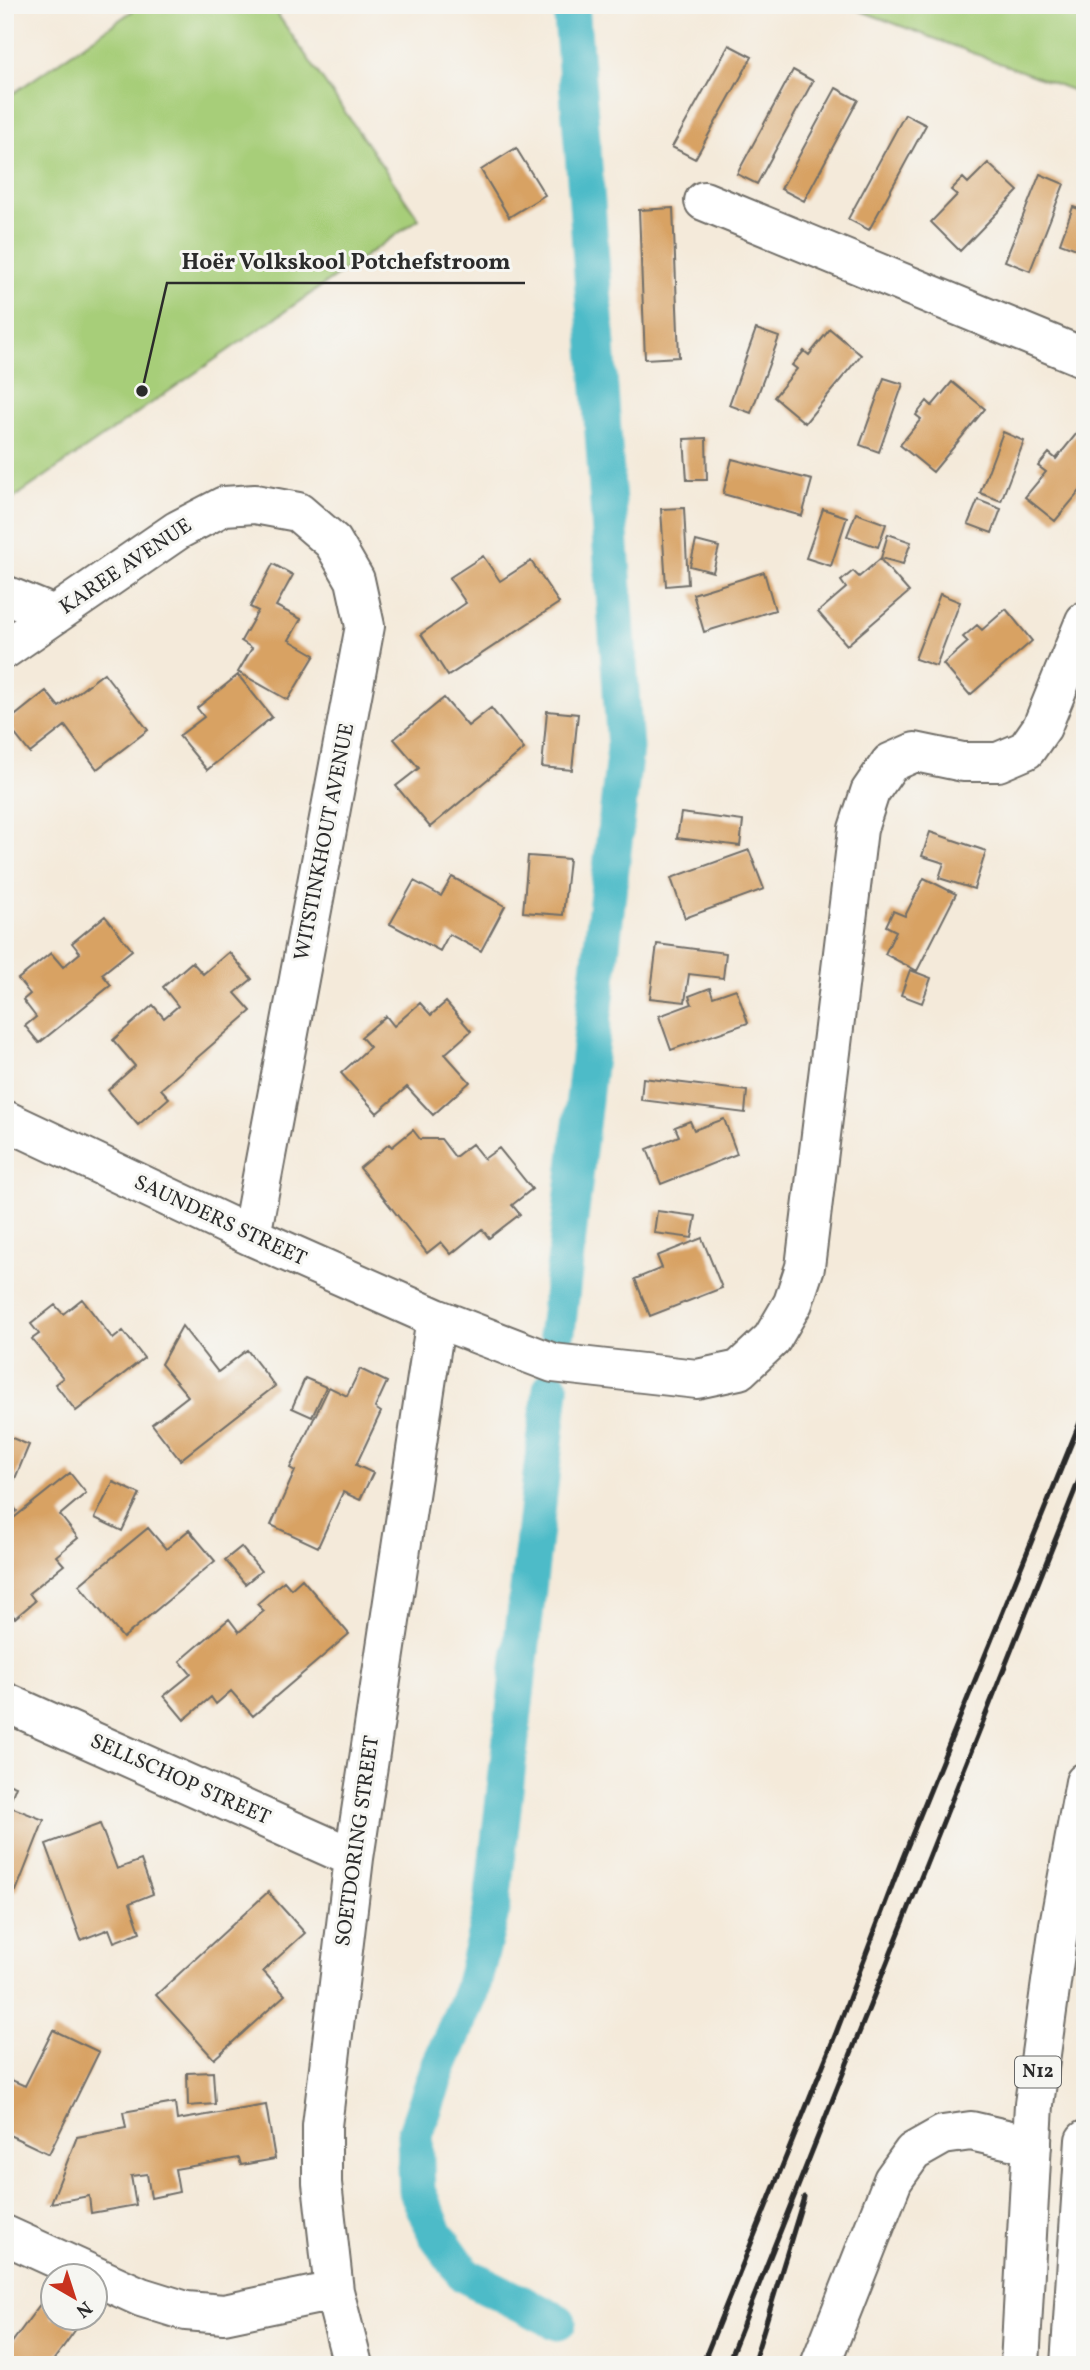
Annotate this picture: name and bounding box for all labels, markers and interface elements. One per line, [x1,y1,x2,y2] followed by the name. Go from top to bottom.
[167,239,525,283] callout: Hoër Volkskool Potchefstroom
[181,247,511,279] text: Hoër Volkskool Potchefstroom
[54,512,198,622] street label: KAREE AVENUE
[288,721,362,963] street label: WITSTINKHOUT AVENUE
[129,1168,311,1274] street label: SAUNDERS STREET
[85,1727,275,1833] street label: SELLSCHOP STREET
[329,1734,387,1948] street label: SOETDORING STREET
[1015,2056,1061,2088] road number: N12
[38,2262,108,2332] north arrow
[70,2294,97,2323] text: N

